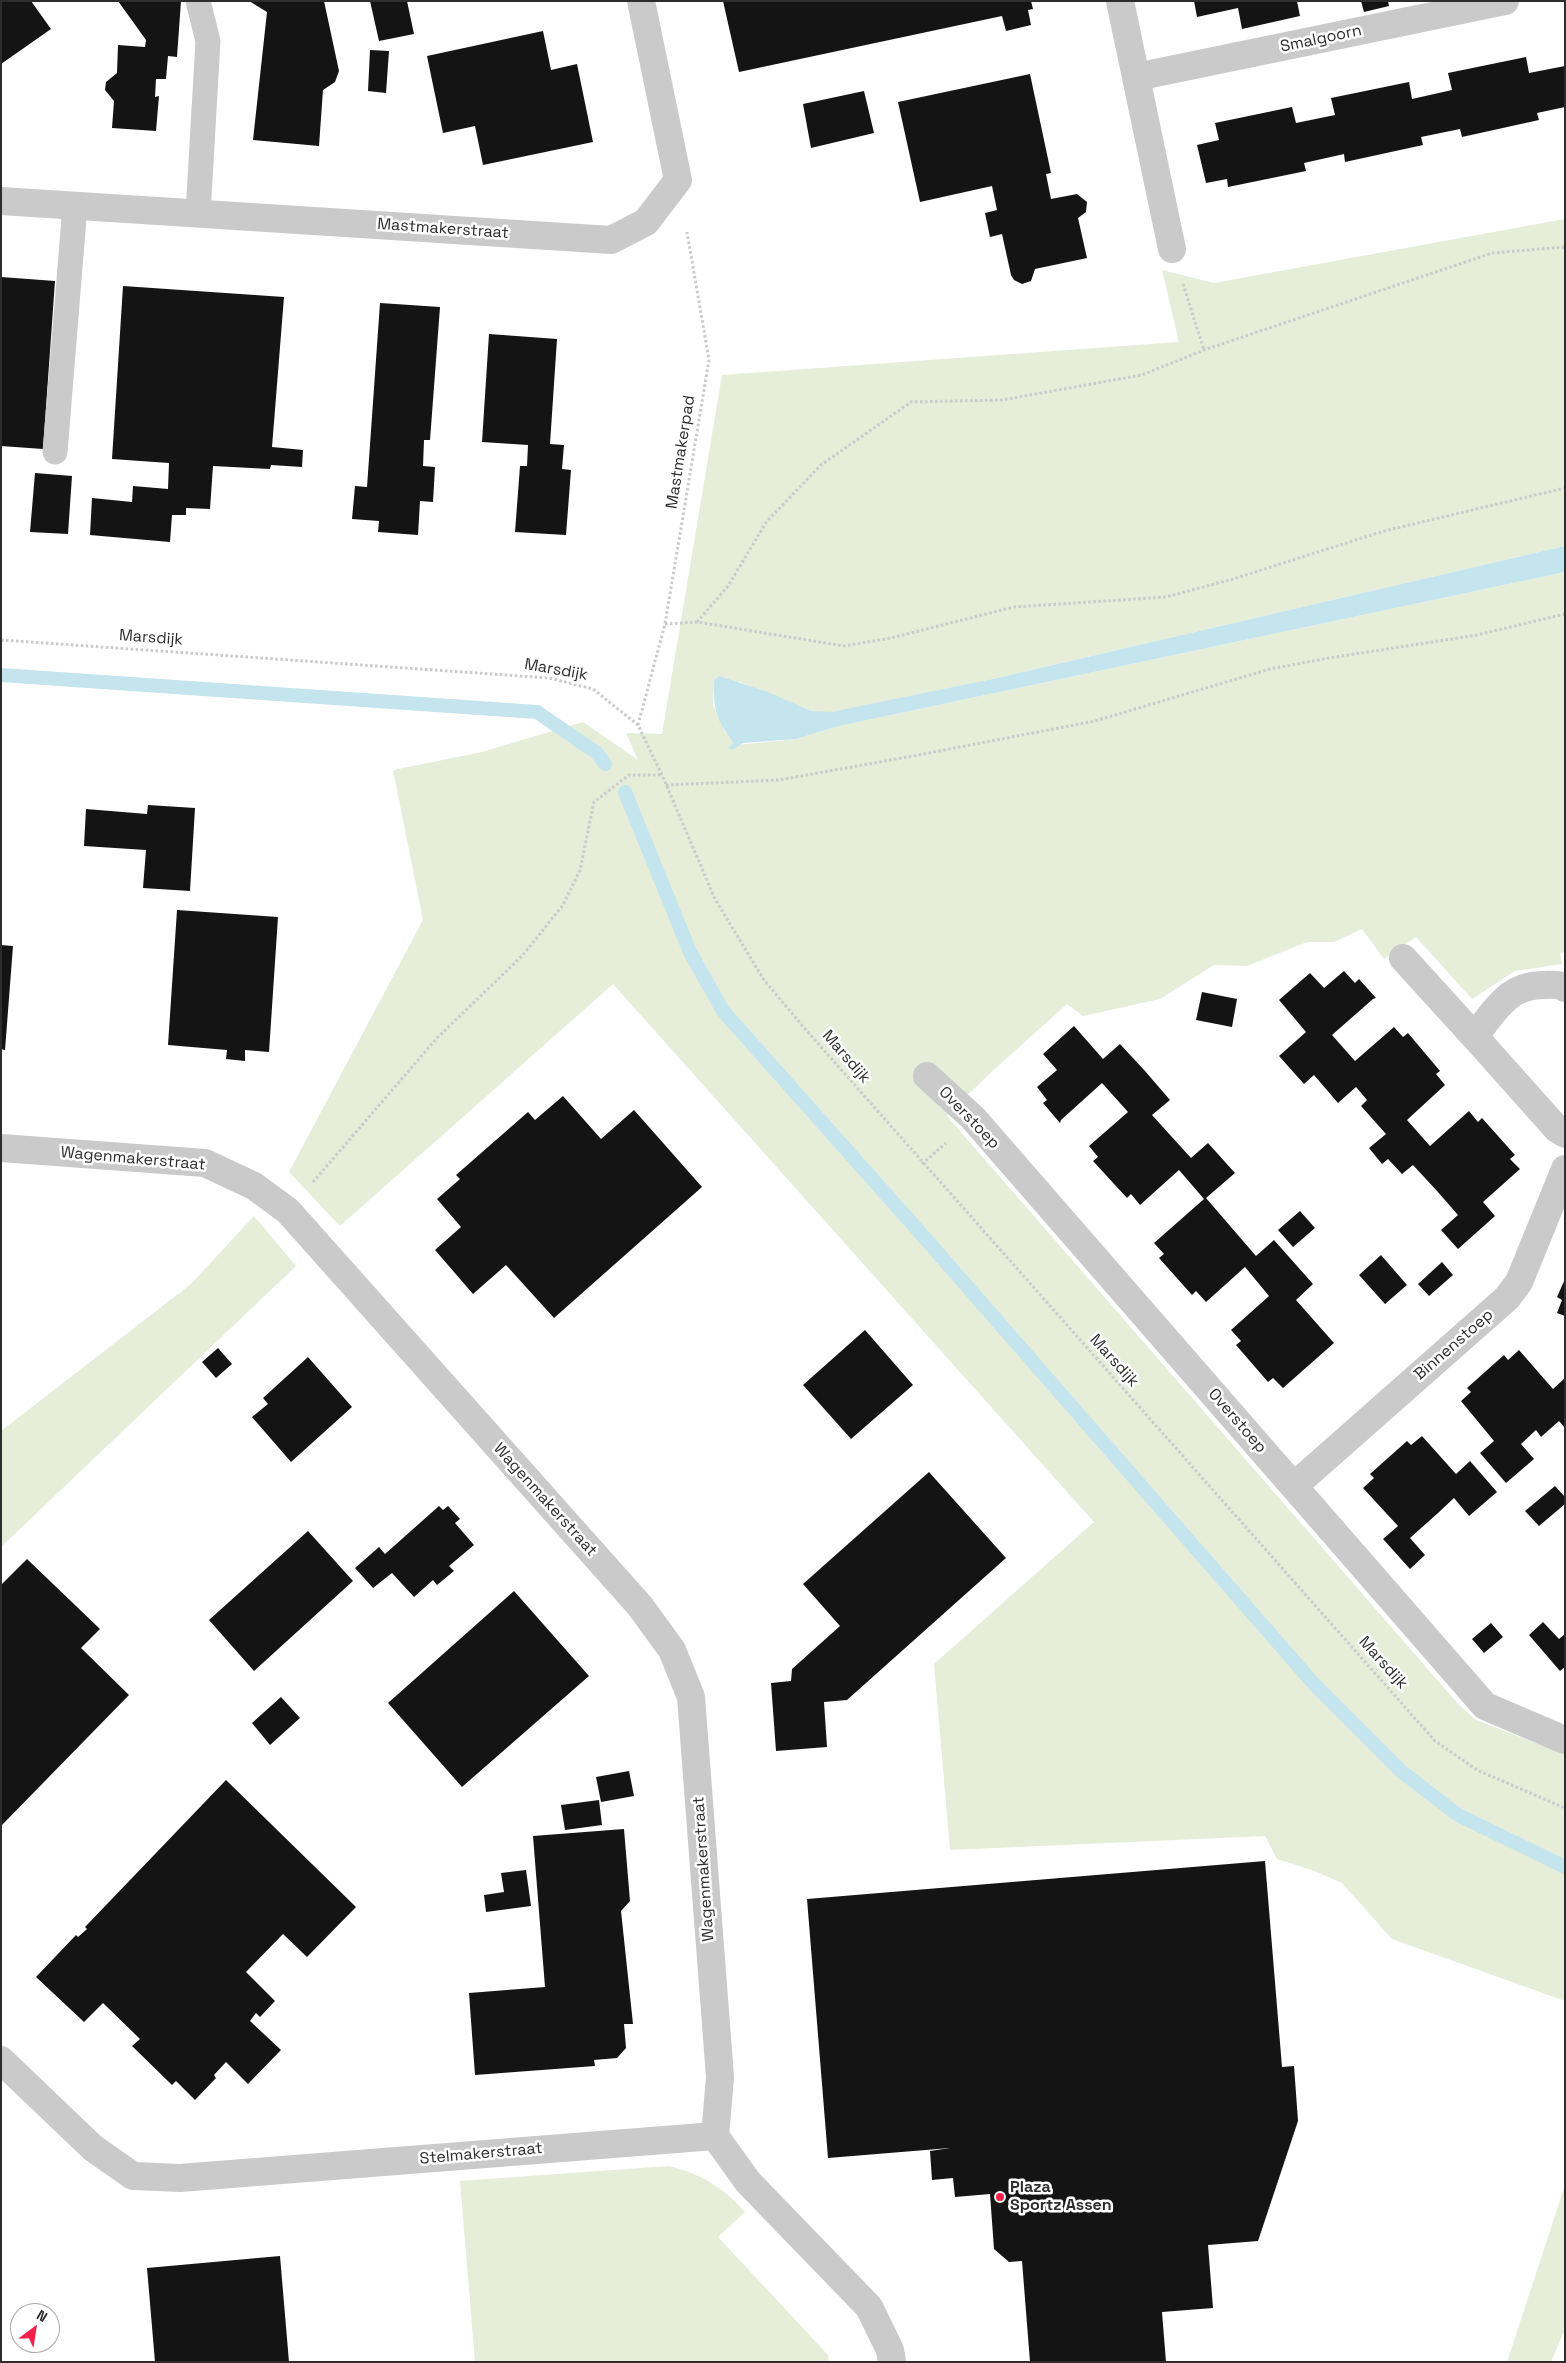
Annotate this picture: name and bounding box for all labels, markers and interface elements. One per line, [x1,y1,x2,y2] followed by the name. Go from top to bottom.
[1279,21,1363,57] street label: Smalgoorn
[377,215,509,243] street label: Mastmakerstraat
[663,394,699,510] street label: Mastmakerpad
[118,626,184,650] street label: Marsdijk
[523,655,589,685] street label: Marsdijk
[818,1027,874,1087] street label: Marsdijk
[935,1083,1003,1153] street label: Overstoep
[60,1143,206,1175] street label: Wagenmakerstraat
[1411,1305,1497,1385] street label: Binnenstoep
[1085,1331,1143,1391] street label: Marsdijk
[1204,1385,1270,1457] street label: Overstoep
[489,1440,601,1560] street label: Wagenmakerstraat
[1354,1633,1412,1693] street label: Marsdijk
[689,1796,719,1942] street label: Wagenmakerstraat
[419,2139,543,2169] street label: Stelmakerstraat
[1010,2178,1112,2216] place label: Plaza Sportz Assen
[994,2191,1006,2203] marker: Plaza Sportz Assen
[10,2303,60,2353] north arrow
[34,2306,51,2326] text: N

